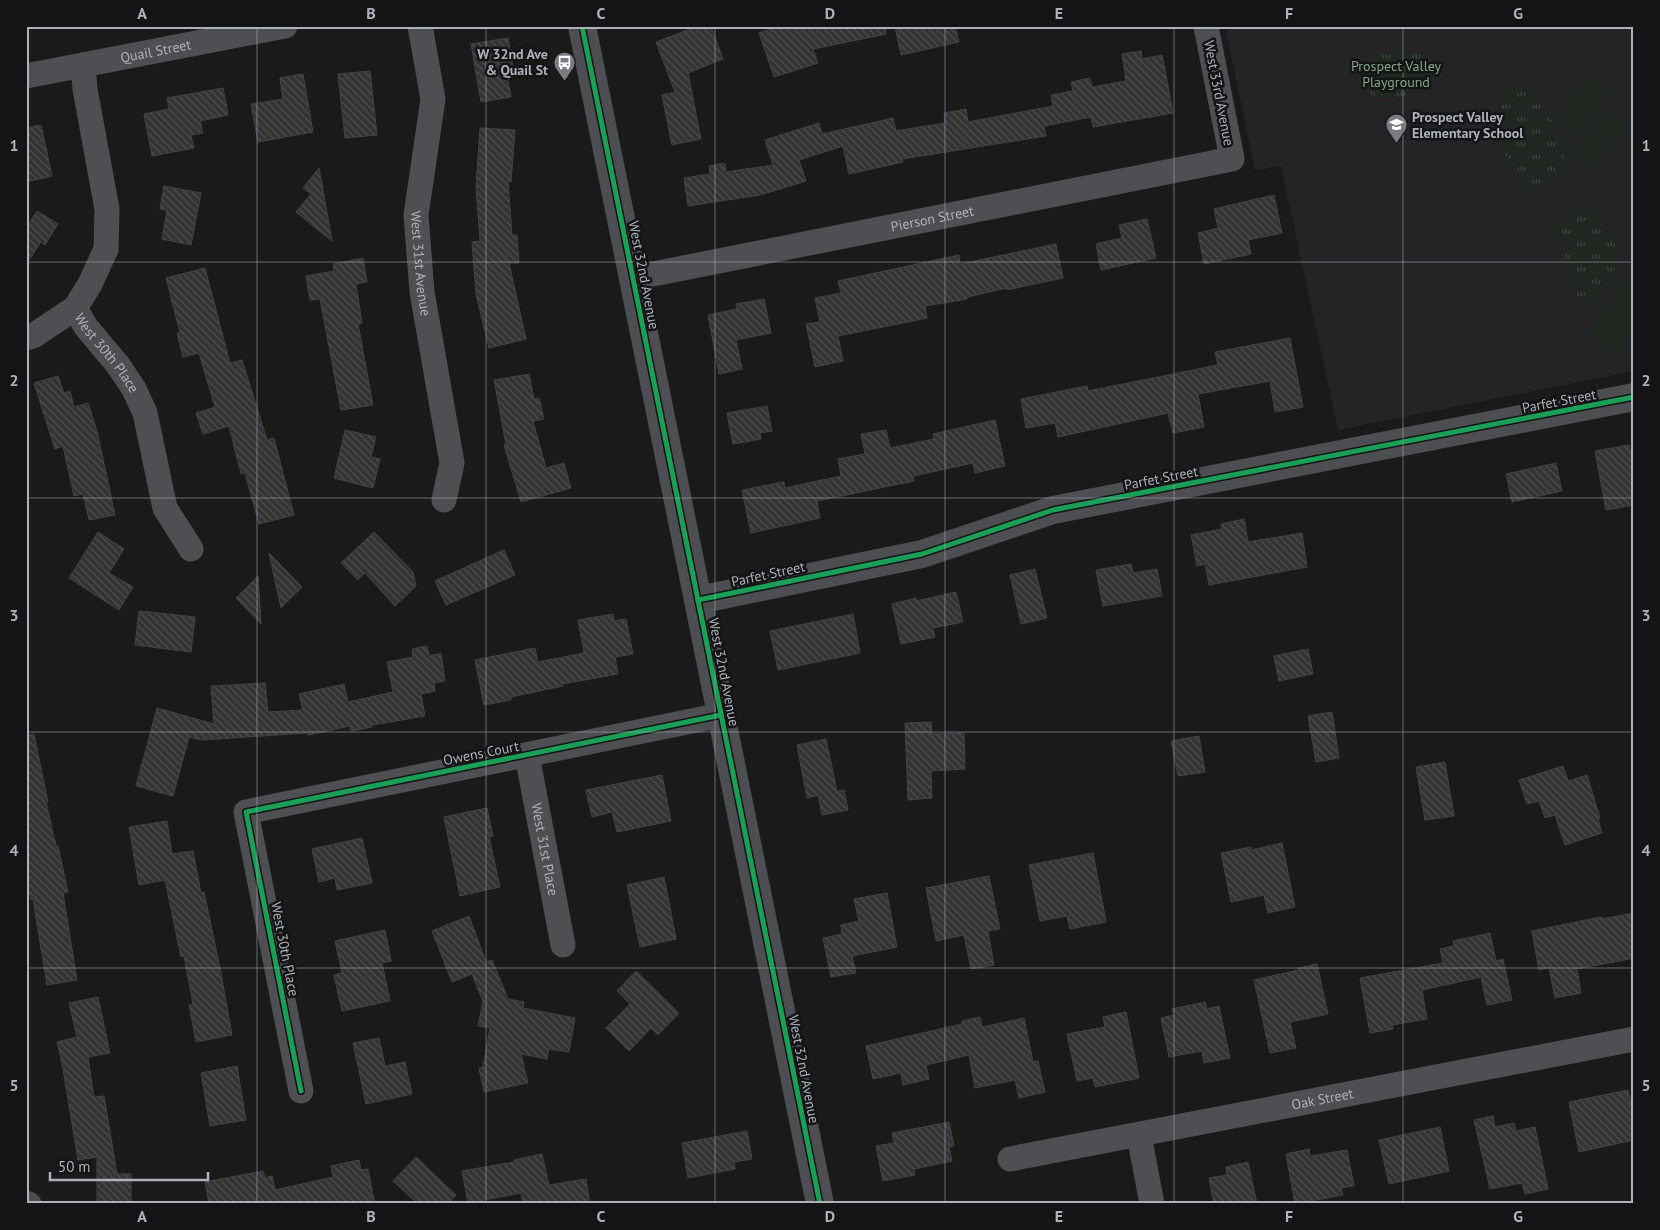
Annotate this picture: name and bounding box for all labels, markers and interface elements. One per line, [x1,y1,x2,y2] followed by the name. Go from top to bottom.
[137,3,147,23] text: A
[366,3,376,23] text: B
[597,3,606,23] text: C
[825,3,835,23] text: D
[1055,3,1063,23] text: E
[1285,3,1293,23] text: F
[1513,3,1523,23] text: G
[119,35,193,67] street label: Quail Street
[1200,39,1238,147] street label: West 33rd Avenue
[477,45,548,79] place label: W 32nd Ave & Quail St
[552,50,576,81] bus stop icon: W 32nd Ave & Quail St
[1351,57,1442,91] park label: Prospect Valley Playground
[1412,108,1524,142] place label: Prospect Valley Elementary School
[1384,113,1408,144] school or university icon: Prospect Valley Elementary School
[9,135,19,155] text: 1
[1641,135,1651,155] text: 1
[889,201,975,236] street label: Pierson Street
[407,210,435,317] street label: West 31st Avenue
[625,219,663,331] street label: West 32nd Avenue
[71,310,143,396] street label: West 30th Place
[9,370,19,390] text: 2
[1641,370,1651,390] text: 2
[1521,385,1598,417] street label: Parfet Street
[1123,462,1200,494] street label: Parfet Street
[730,557,807,591] street label: Parfet Street
[9,605,19,625] text: 3
[1641,605,1651,625] text: 3
[705,616,743,728] street label: West 32nd Avenue
[442,737,521,769] street label: Owens Court
[527,801,562,897] street label: West 31st Place
[9,840,19,860] text: 4
[1641,840,1651,860] text: 4
[267,900,303,998] street label: West 30th Place
[785,1013,823,1125] street label: West 32nd Avenue
[9,1075,19,1095] text: 5
[1641,1075,1651,1095] text: 5
[1290,1084,1355,1114] street label: Oak Street
[50,1150,208,1182] scale bar
[58,1157,91,1176] text: 50 m
[137,1206,147,1226] text: A
[366,1206,376,1226] text: B
[597,1206,606,1226] text: C
[825,1206,835,1226] text: D
[1055,1206,1063,1226] text: E
[1285,1206,1293,1226] text: F
[1513,1206,1523,1226] text: G

